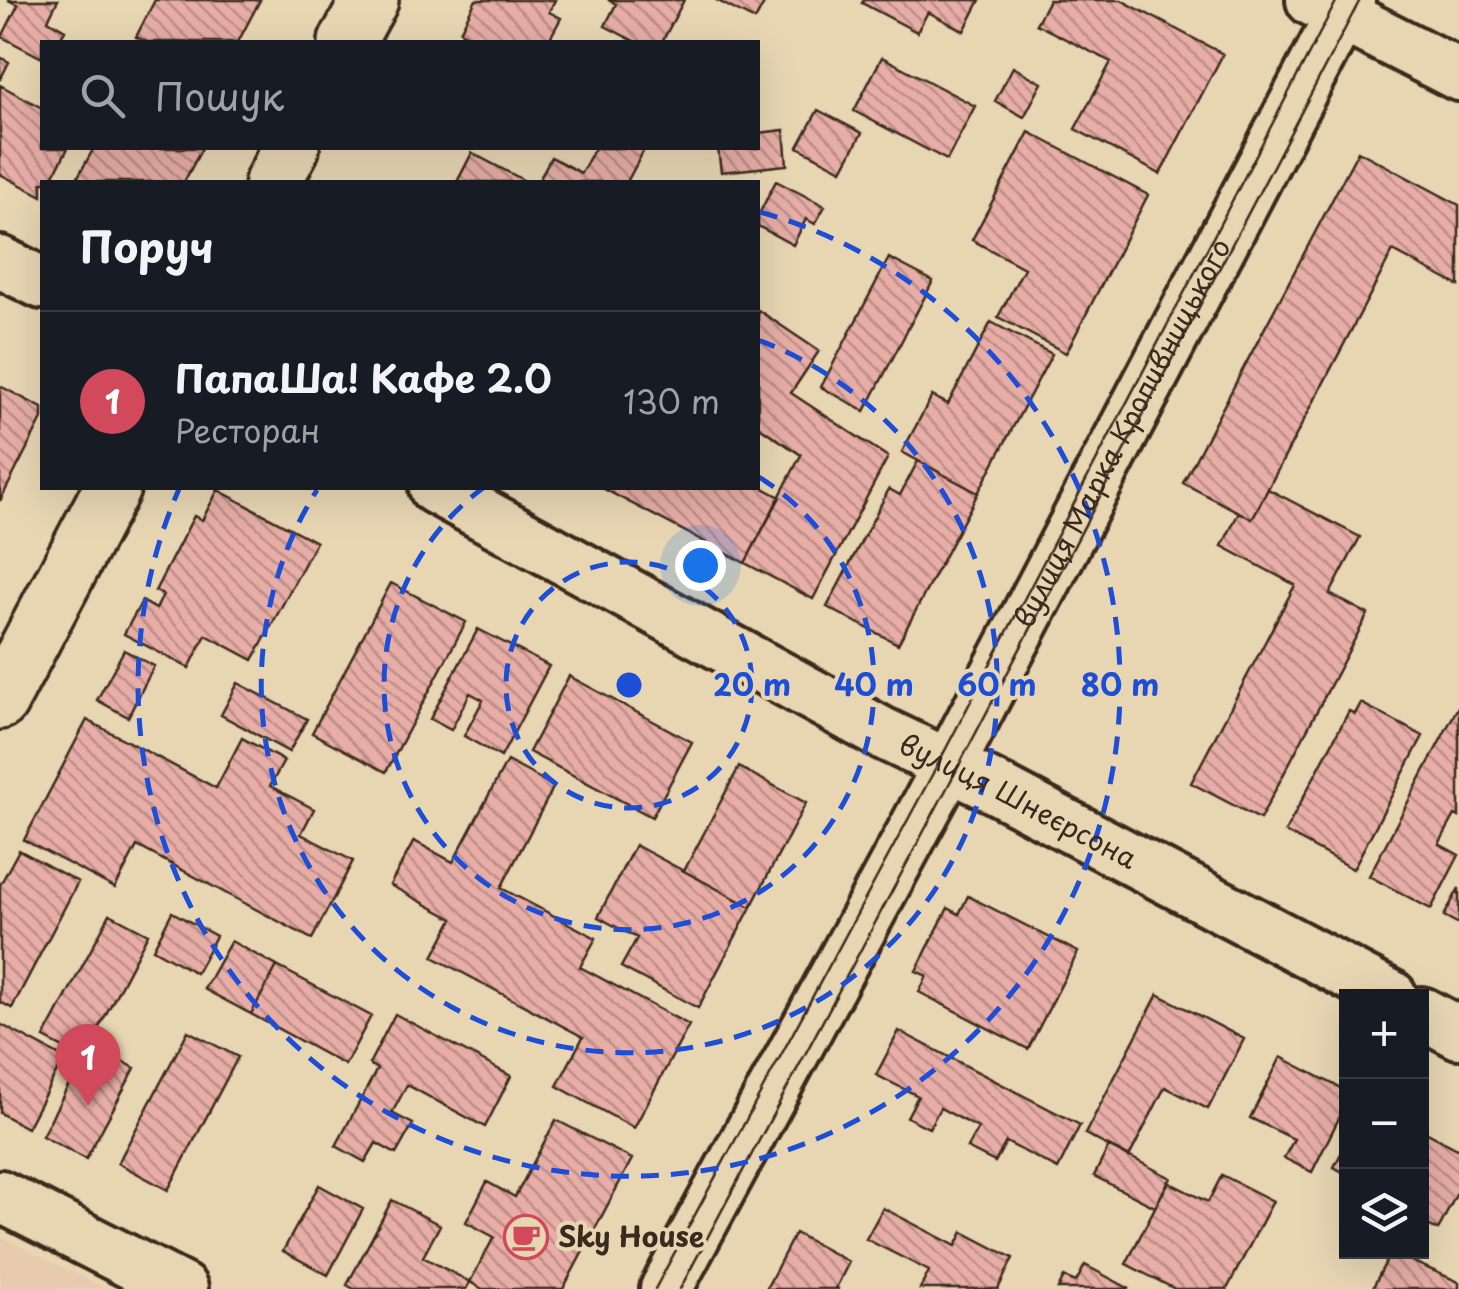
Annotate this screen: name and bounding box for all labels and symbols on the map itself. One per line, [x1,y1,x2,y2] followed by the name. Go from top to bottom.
[1002,230,1241,635] street label: вулиця Марка Кропивницького
[675,540,726,591] your location
[713,661,791,706] text: 20 m
[834,661,914,706] text: 40 m
[957,661,1037,706] text: 60 m
[1081,661,1159,706] text: 80 m
[611,667,647,703] centre of rings
[893,722,1146,879] street label: вулиця Шнеєрсона
[56,1024,120,1106] pin: 1
[503,1214,549,1260] cafe icon: Sky House
[558,1214,704,1257] place label: Sky House

